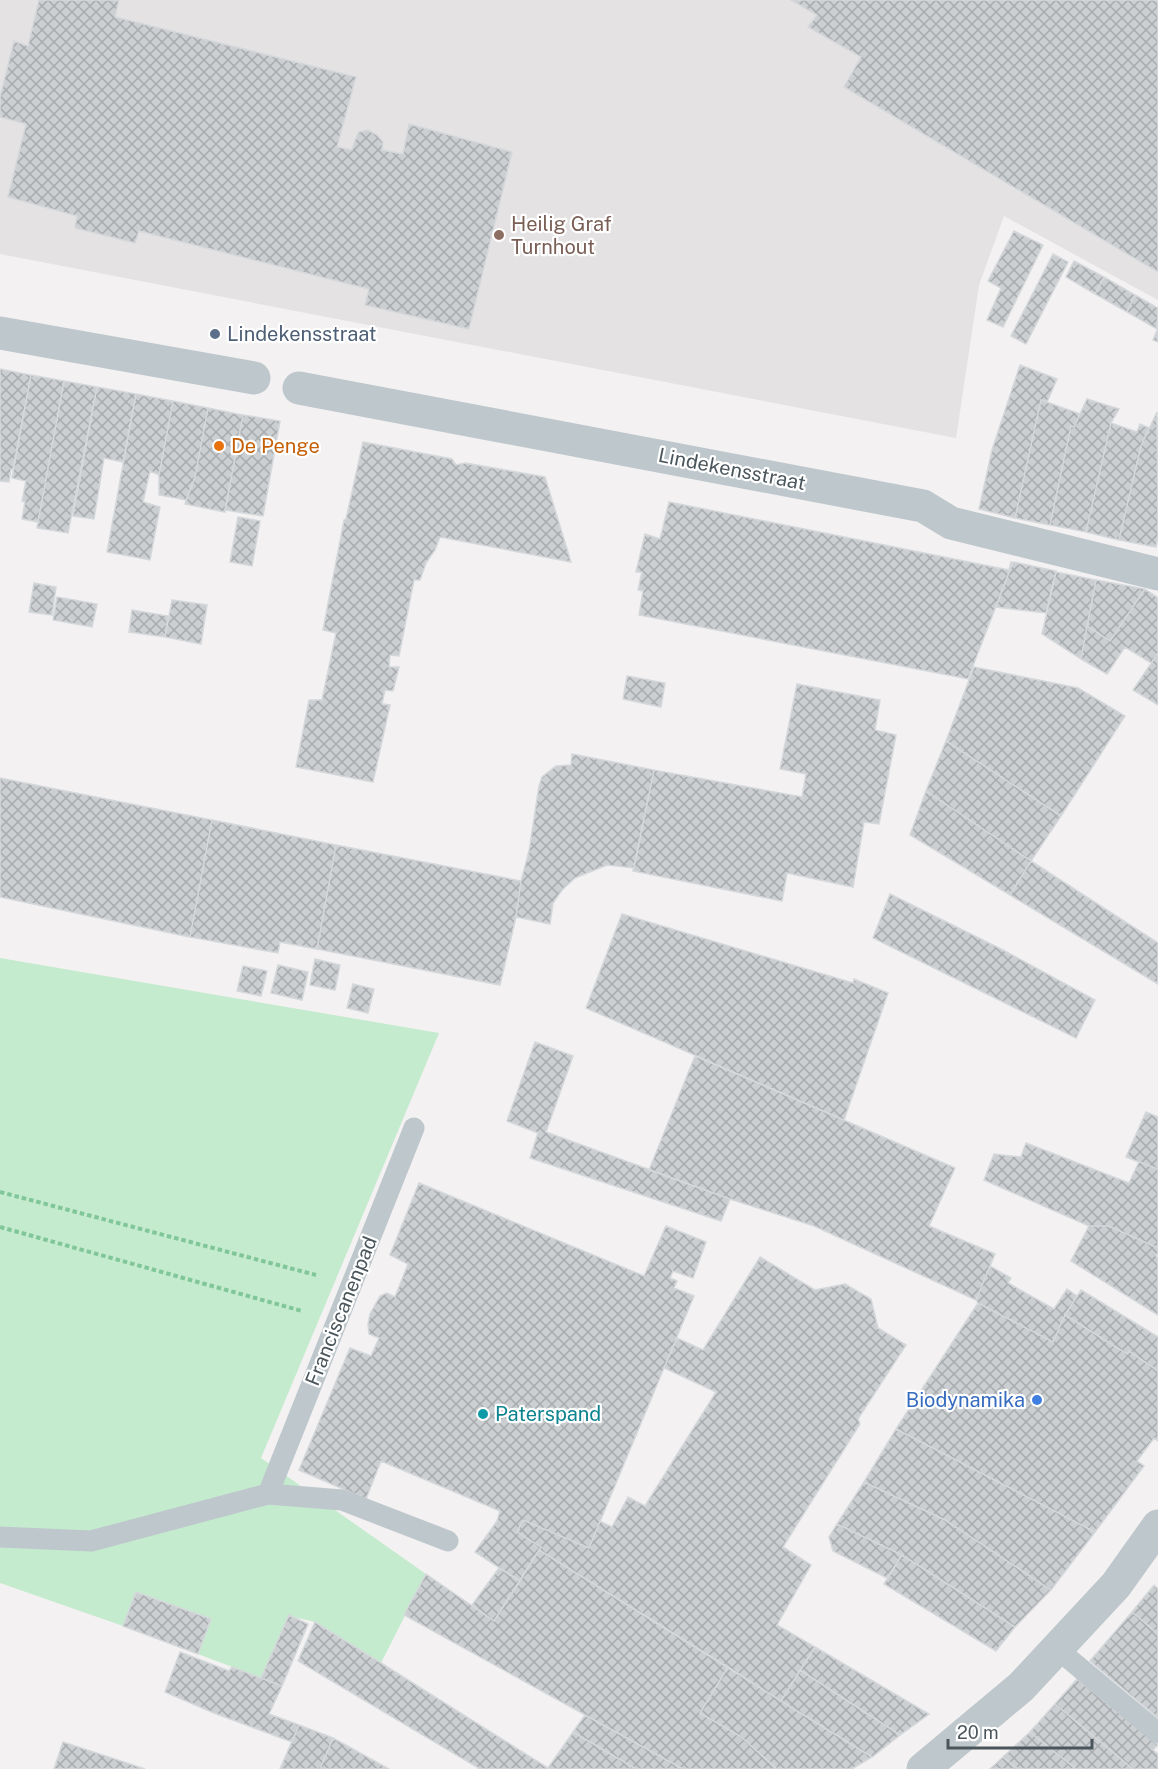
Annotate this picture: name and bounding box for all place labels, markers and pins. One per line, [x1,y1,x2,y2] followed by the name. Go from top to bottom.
[511,212,612,259] place label: Heilig Graf Turnhout
[492,228,506,242] marker: Heilig Graf Turnhout
[227,322,377,346] place label: Lindekensstraat
[208,327,222,341] marker: Lindekensstraat
[231,434,320,458] place label: De Penge
[212,439,226,453] marker: De Penge
[906,1388,1025,1412] place label: Biodynamika
[1030,1393,1044,1407] marker: Biodynamika
[495,1402,601,1426] place label: Paterspand
[476,1407,490,1421] marker: Paterspand

